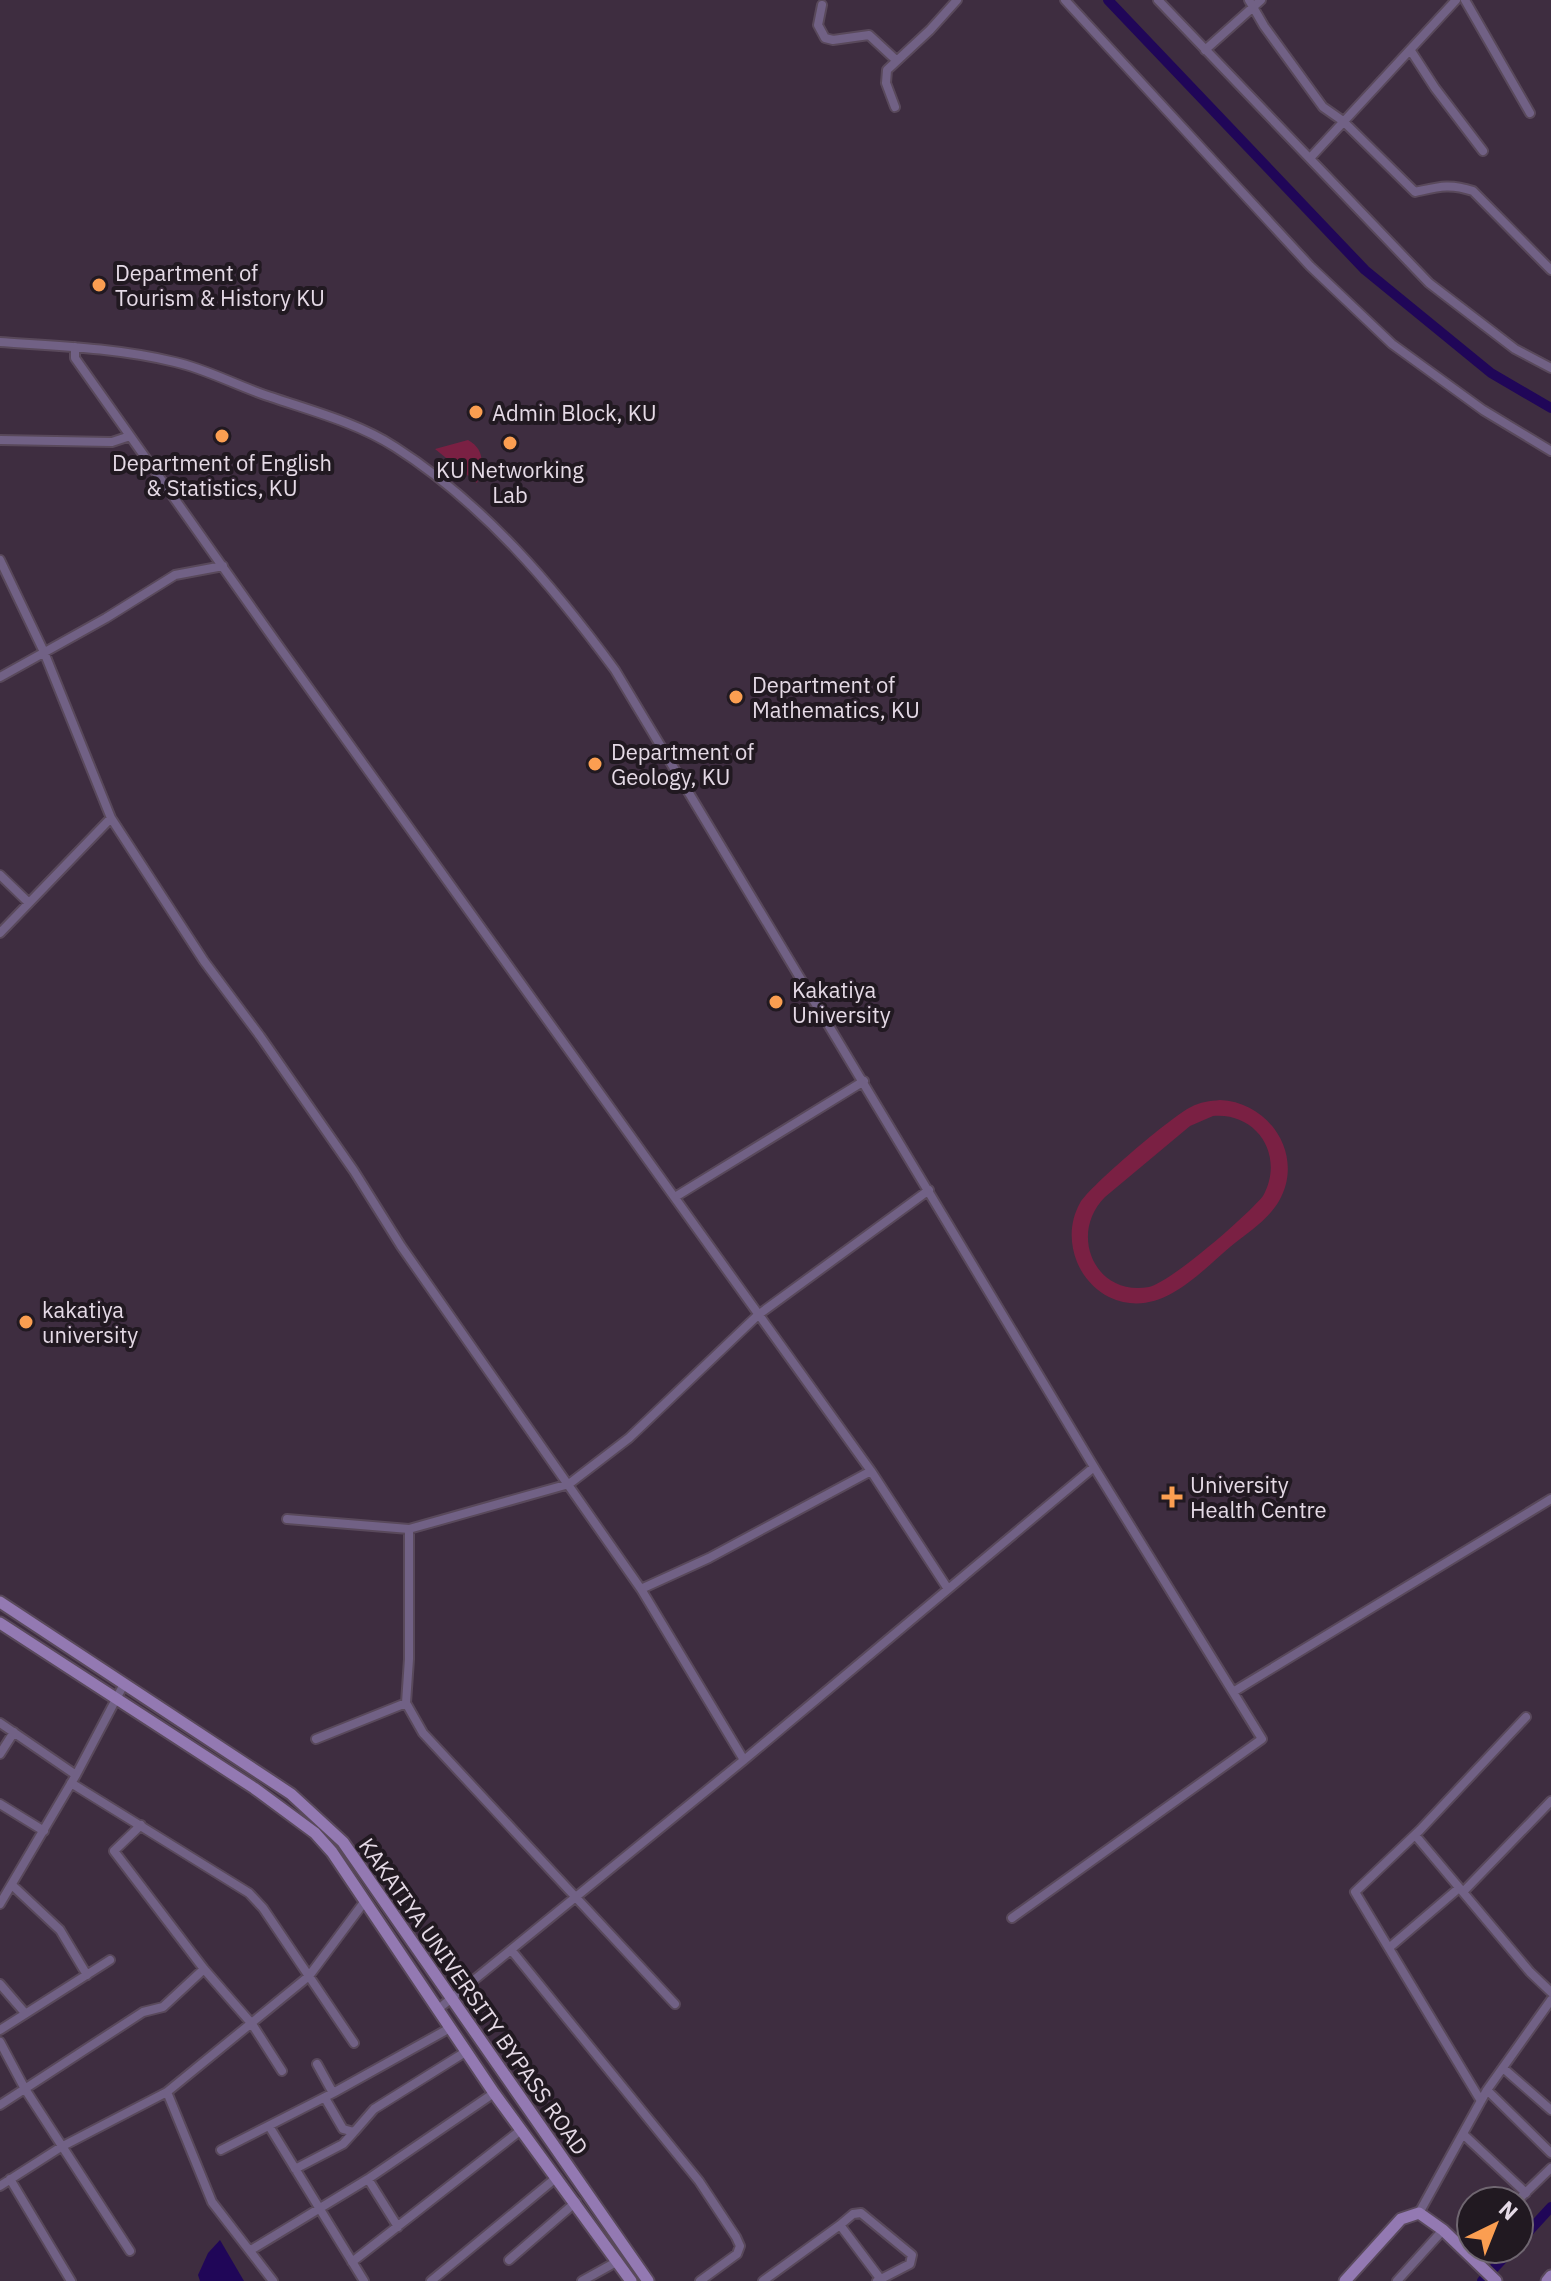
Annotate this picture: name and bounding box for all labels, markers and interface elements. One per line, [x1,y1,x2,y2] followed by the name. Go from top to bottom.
[115,258,325,312] place label: Department of Tourism & History KU
[90,276,108,294] marker: Department of Tourism & History KU
[492,398,657,427] place label: Admin Block, KU
[467,403,485,421] marker: Admin Block, KU
[213,427,231,445] marker: Department of English & Statistics, KU
[501,434,519,452] marker: KU Networking Lab
[112,448,332,502] place label: Department of English & Statistics, KU
[436,455,584,509] place label: KU Networking Lab
[752,670,920,724] place label: Department of Mathematics, KU
[727,688,745,706] marker: Department of Mathematics, KU
[611,737,754,791] place label: Department of Geology, KU
[586,755,604,773] marker: Department of Geology, KU
[792,975,891,1029] place label: Kakatiya University
[767,993,785,1011] marker: Kakatiya University
[42,1295,138,1349] place label: kakatiya university
[17,1313,35,1331] marker: kakatiya university
[1190,1470,1327,1524] place label: University Health Centre
[1161,1486,1183,1508] marker: University Health Centre
[353,1832,595,2160] street label: KAKATIYA UNIVERSITY BYPASS ROAD
[1455,2185,1535,2265] north arrow
[1493,2194,1525,2226] text: N

